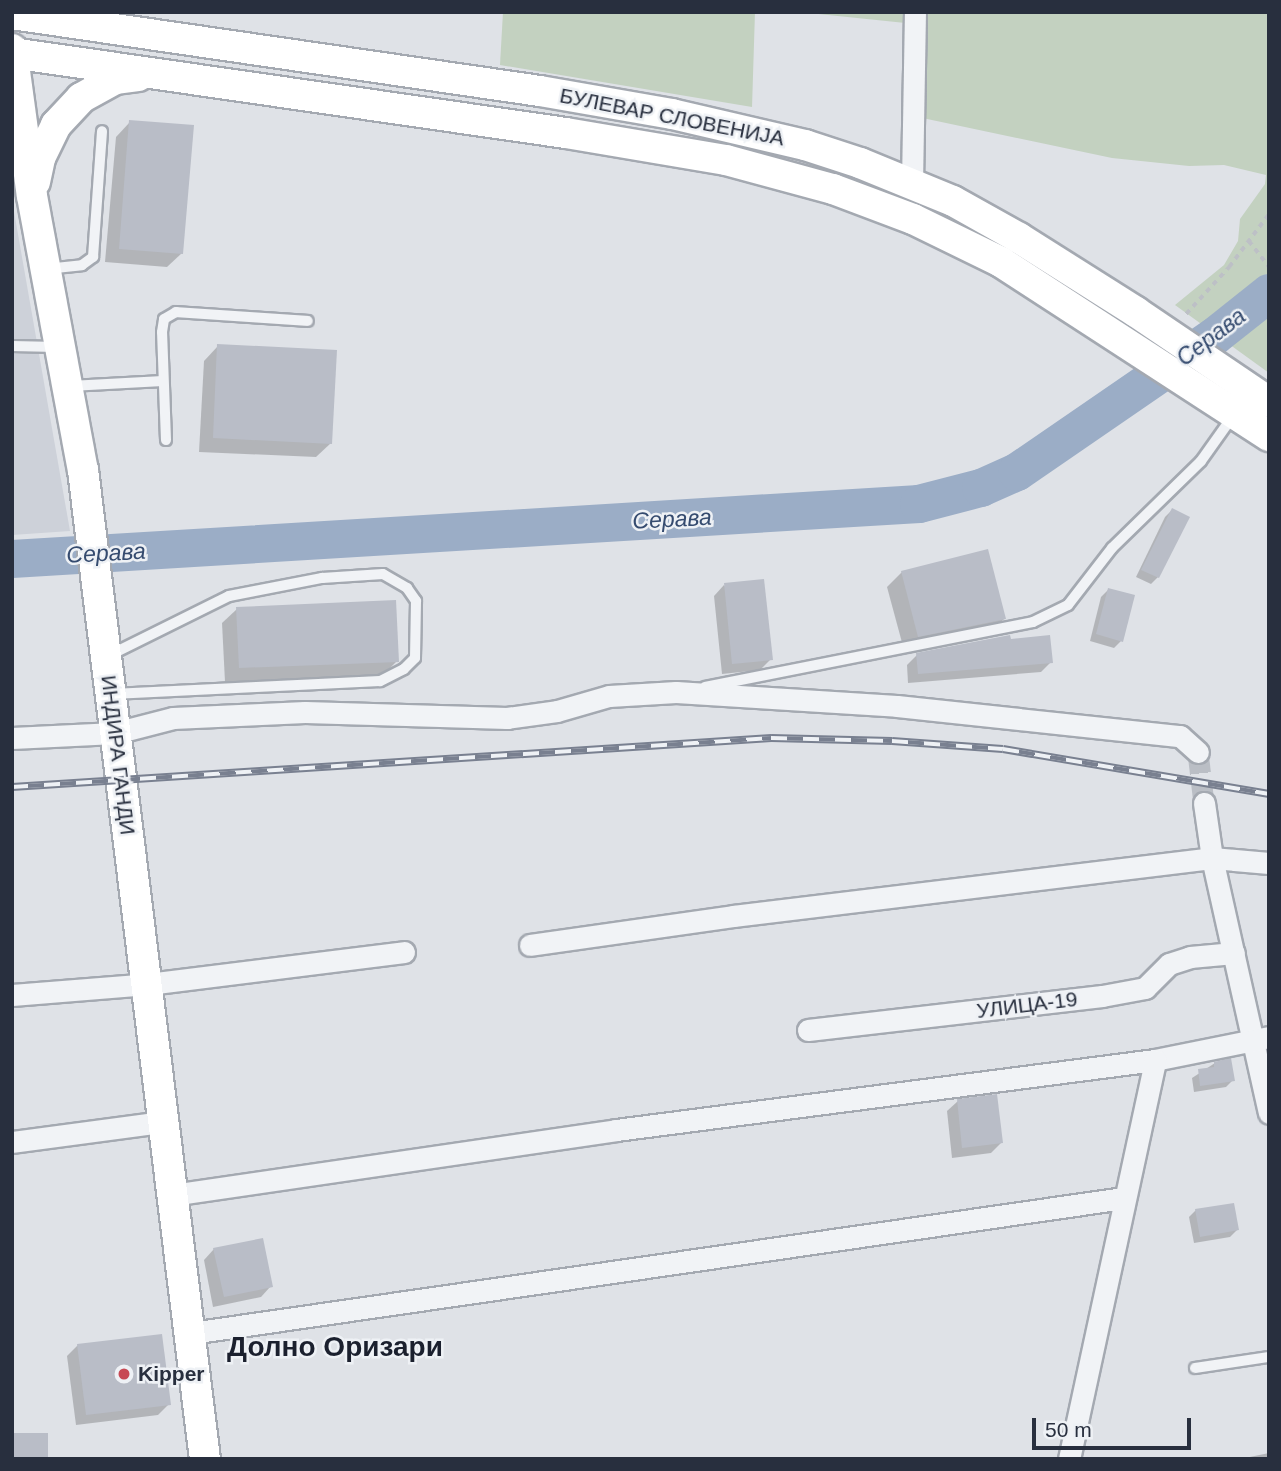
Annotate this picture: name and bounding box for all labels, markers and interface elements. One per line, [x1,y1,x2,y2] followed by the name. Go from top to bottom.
[558,83,786,151] street label: БУЛЕВАР СЛОВЕНИЈА
[1171,302,1251,372] water label: Серава
[632,503,712,535] water label: Серава
[66,537,146,569] water label: Серава
[96,674,140,836] street label: ИНДИРА ГАНДИ
[975,986,1079,1024] street label: УЛИЦА-19
[227,1330,443,1364] district label: Долно Оризари
[138,1361,205,1387] place label: Kipper
[116,1366,132,1382] marker: Kipper
[1036,1404,1195,1448] scale bar
[1045,1418,1092,1441] text: 50 m

